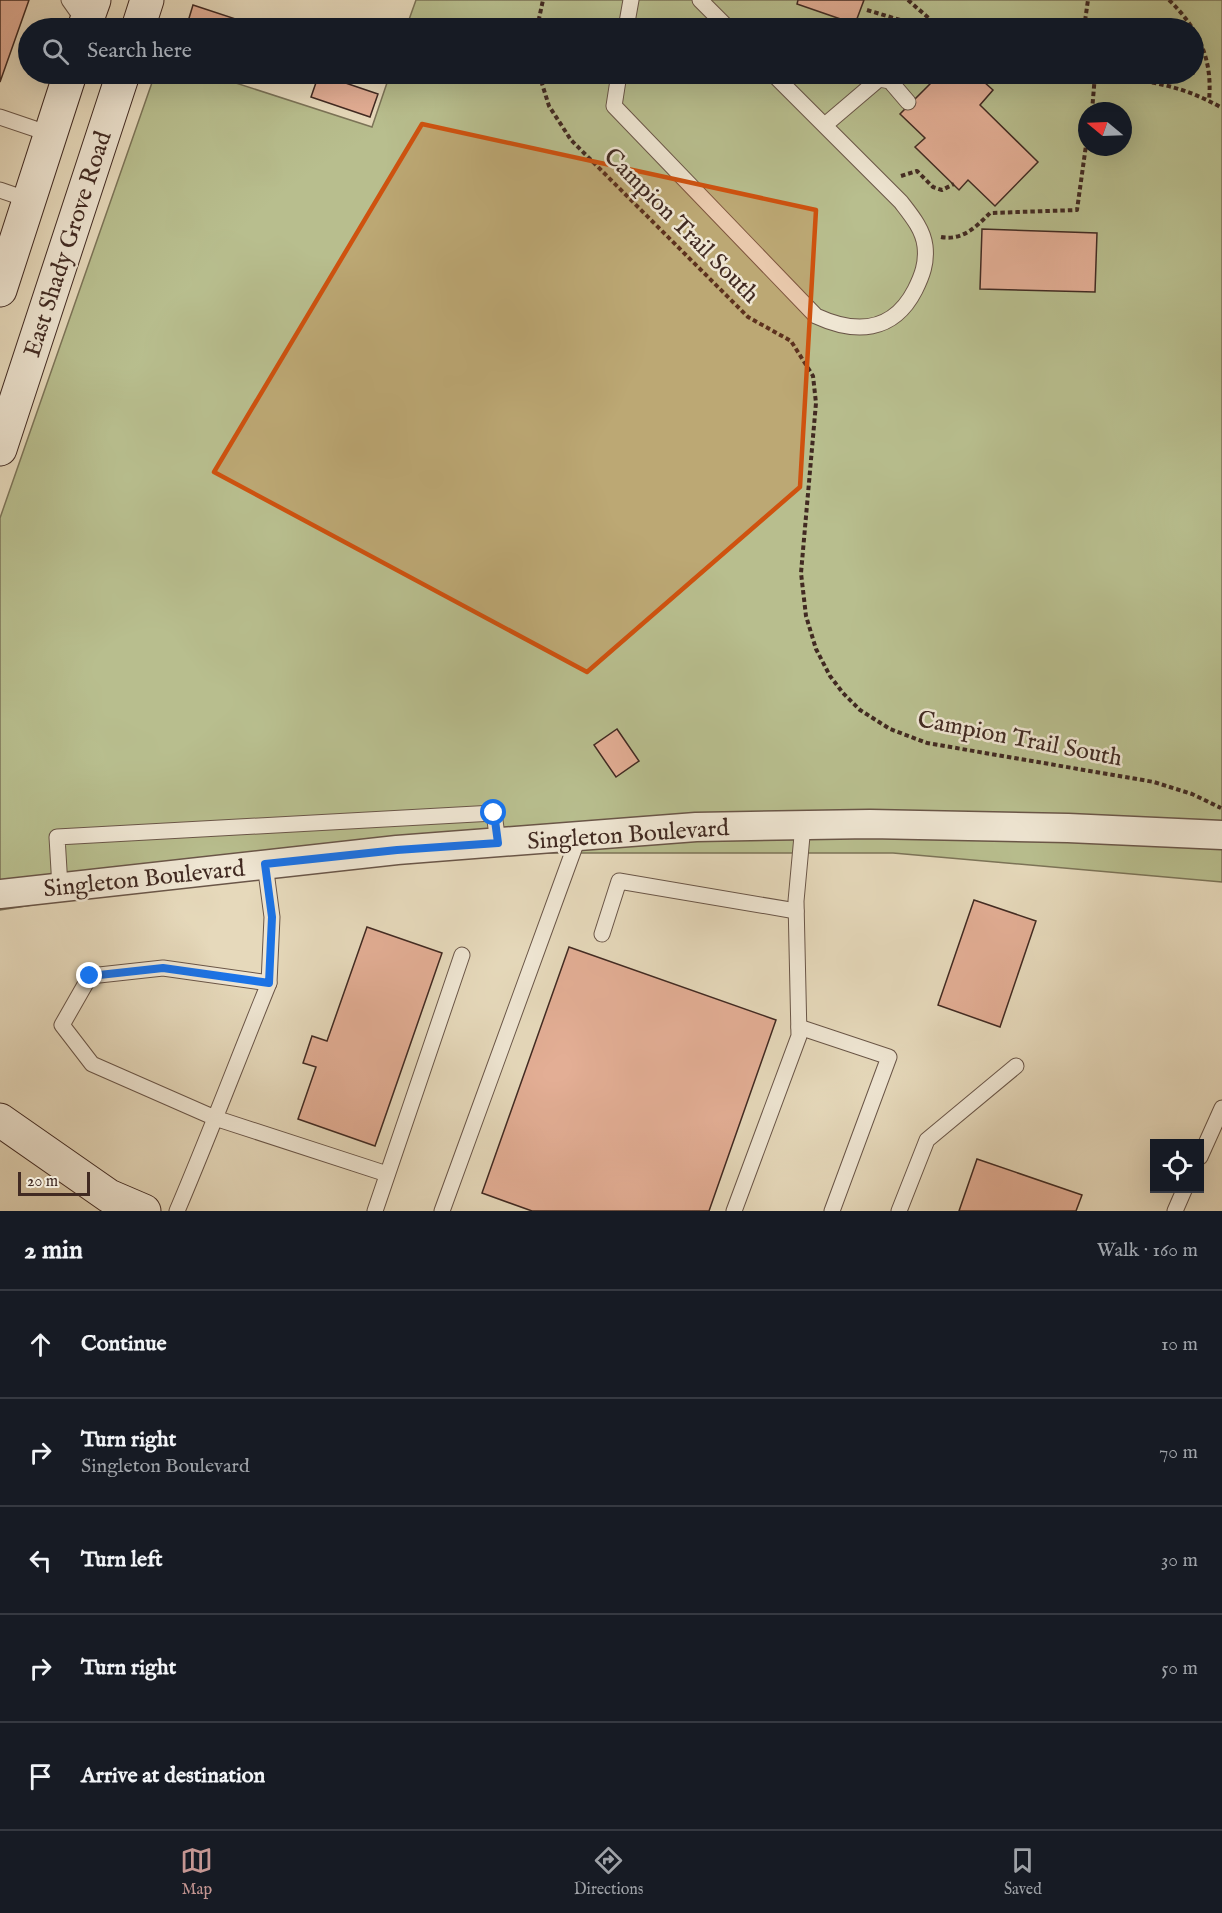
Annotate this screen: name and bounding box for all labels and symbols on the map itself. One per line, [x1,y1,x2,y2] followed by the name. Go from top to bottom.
[1078,102,1132,156] north arrow
[17,127,120,361] street label: East Shady Grove Road
[597,142,766,311] street label: Campion Trail South
[915,704,1125,775] street label: Campion Trail South
[480,799,506,825] route start
[526,813,730,858] street label: Singleton Boulevard
[42,853,247,905] street label: Singleton Boulevard
[76,962,102,988] route end
[18,1169,90,1196] scale bar

